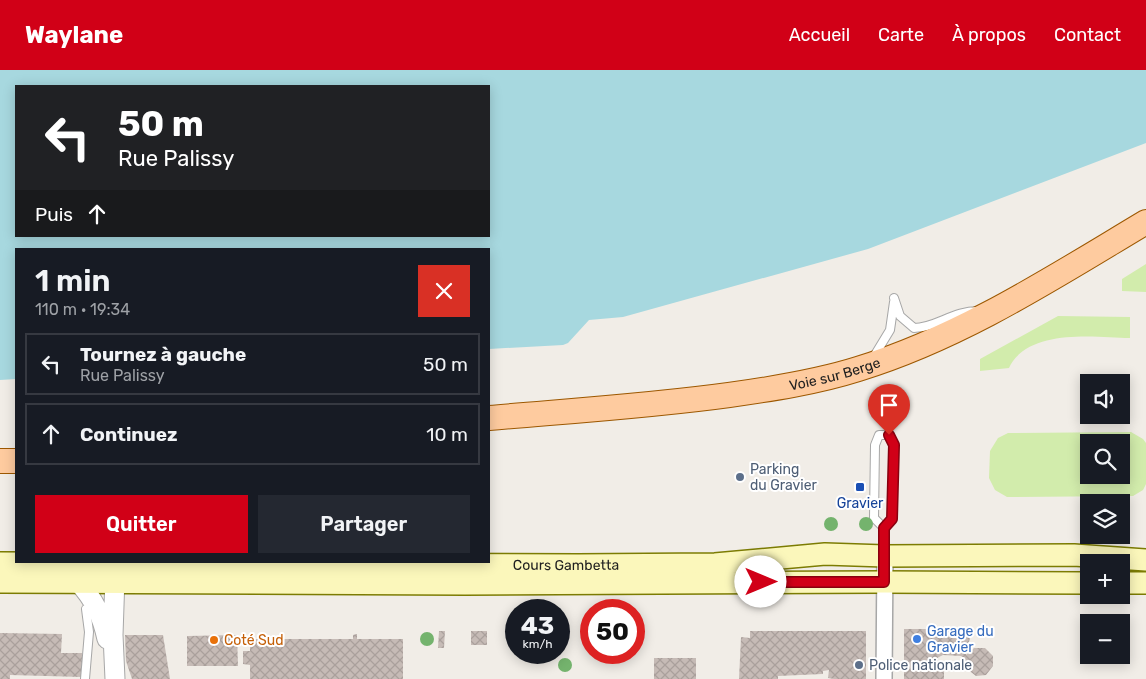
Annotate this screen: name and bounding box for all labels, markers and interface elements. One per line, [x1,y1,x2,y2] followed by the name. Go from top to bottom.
[25,21,123,49] text: Waylane
[789,24,850,46] text: Accueil
[878,24,924,46] text: Carte
[952,24,1026,46] text: À propos
[1054,24,1121,46] text: Contact
[118,103,204,145] text: 50 m
[35,105,100,170] icon: left
[118,145,234,172] text: Rue Palissy
[83,200,111,228] icon: ahead
[35,203,73,226] text: Puis
[35,263,110,299] text: 1 min
[418,265,470,317] button: close
[35,300,130,319] text: 110 m · 19:34
[80,343,246,366] text: Tournez à gauche
[37,350,65,378] icon: left
[423,353,468,376] text: 50 m
[788,354,883,394] street label: Voie sur Berge
[80,366,165,385] text: Rue Palissy
[1080,374,1130,664] map controls
[1080,374,1130,424] button: sound
[868,384,910,435] pin
[875,391,903,419] icon: arrive
[37,420,65,448] icon: ahead
[80,423,178,446] text: Continuez
[426,423,468,446] text: 10 m
[1080,434,1130,484] button: search
[750,461,817,494] place label: Parking du Gravier
[734,471,746,483] marker: Parking du Gravier
[854,481,866,493] marker: Gravier
[1080,494,1130,544] button: layers
[35,495,248,553] button: Quitter
[258,495,470,553] button: Partager
[837,495,884,512] place label: Gravier
[1080,554,1130,604] button: +
[734,555,786,607] position arrow
[513,557,619,574] street label: Cours Gambetta
[580,599,645,664] speed limit sign: 50
[521,611,554,640] text: 43
[1080,614,1130,664] button: −
[927,623,994,656] place label: Garage du Gravier
[224,632,284,649] place label: Coté Sud
[911,633,923,645] marker: Garage du Gravier
[208,634,220,646] marker: Coté Sud
[523,637,552,651] text: km/h
[869,657,972,674] place label: Police nationale
[853,659,865,671] marker: Police nationale

